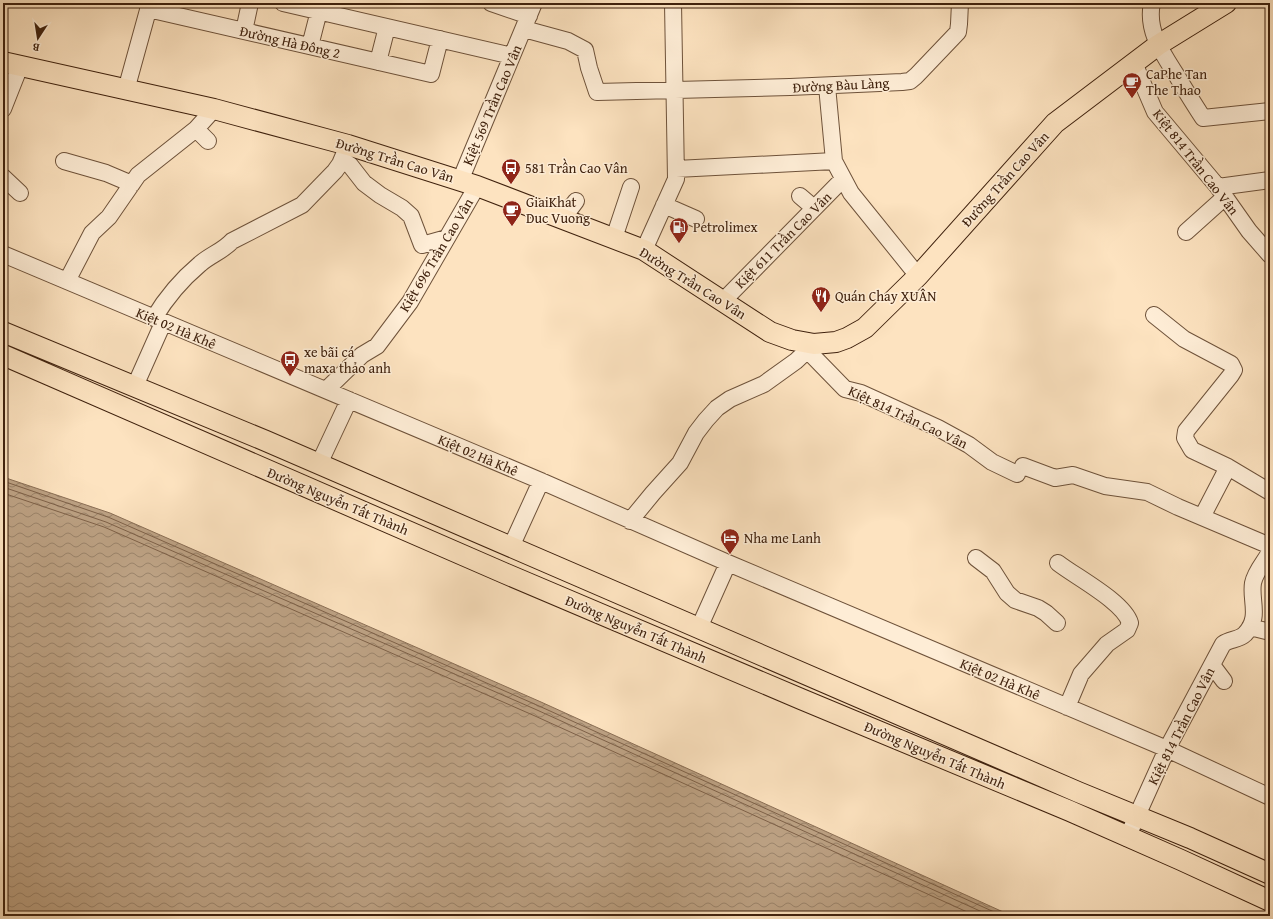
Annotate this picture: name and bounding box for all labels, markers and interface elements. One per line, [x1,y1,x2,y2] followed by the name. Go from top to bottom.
[18,18,58,58] north arrow
[238,21,342,63] street label: Đường Hà Đông 2
[31,39,41,56] text: B
[458,41,527,168] street label: Kiệt 569 Trần Cao Vân
[1146,64,1207,100] place label: CaPhe Tan The Thao
[1121,71,1143,99] cafe icon: CaPhe Tan The Thao
[792,72,890,98] street label: Đường Bàu Làng
[1148,105,1244,219] street label: Kiệt 814 Trần Cao Vân
[957,127,1053,231] street label: Đường Trần Cao Vân
[334,133,457,187] street label: Đường Trần Cao Vân
[500,157,522,185] bus stop icon: 581 Trần Cao Vân
[525,158,628,178] place label: 581 Trần Cao Vân
[730,187,836,293] street label: Kiệt 611 Trần Cao Vân
[526,192,590,228] place label: GiaiKhat Duc Vuong
[394,194,478,316] street label: Kiệt 696 Trần Cao Vân
[501,199,523,227] cafe icon: GiaiKhat Duc Vuong
[668,216,690,244] fuel station icon: Petrolimex
[693,217,758,237] place label: Petrolimex
[636,242,750,324] street label: Đường Trần Cao Vân
[810,285,832,313] restaurant icon: Quán Chay XUÂN
[835,286,936,306] place label: Quán Chay XUÂN
[133,302,219,354] street label: Kiệt 02 Hà Khê
[304,342,391,378] place label: xe bãi cá maxa thảo anh
[279,349,301,377] bus stop icon: xe bãi cá maxa thảo anh
[845,381,971,453] street label: Kiệt 814 Trần Cao Vân
[435,429,521,481] street label: Kiệt 02 Hà Khê
[264,462,412,540] street label: Đường Nguyễn Tất Thành
[719,527,741,555] hotel icon: Nha me Lanh
[744,528,821,548] place label: Nha me Lanh
[562,590,710,668] street label: Đường Nguyễn Tất Thành
[957,653,1043,705] street label: Kiệt 02 Hà Khê
[1143,664,1219,788] street label: Kiệt 814 Trần Cao Vân
[861,716,1009,794] street label: Đường Nguyễn Tất Thành

